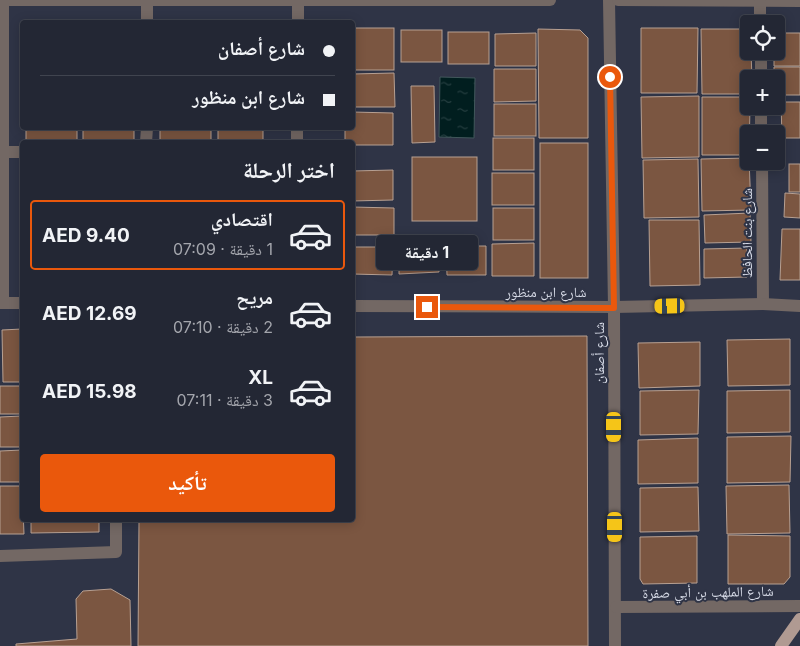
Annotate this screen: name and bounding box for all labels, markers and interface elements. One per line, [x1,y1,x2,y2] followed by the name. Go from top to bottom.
[740,15,785,170] map controls
[740,15,785,60] button: locate
[218,37,305,60] text: شارع أصفان
[599,66,621,88] route start
[740,70,785,115] button: +
[192,86,305,109] text: شارع ابن منظور
[740,125,785,170] button: −
[243,157,335,183] text: اختر الرحلة
[738,188,757,278] street label: شارع بنت الحافظ
[211,208,273,231] text: اقتصادي
[288,213,333,258] icon: car
[42,224,130,247] text: AED 9.40
[376,234,478,270] callout: 1 دقيقة
[173,239,273,259] text: 1 دقيقة · 07:09
[405,242,449,262] text: 1 دقيقة
[504,283,587,302] street label: شارع ابن منظور
[236,286,273,309] text: مريح
[288,291,333,336] icon: car
[416,296,438,318] route end
[654,298,685,314] car
[42,302,137,325] text: AED 12.69
[173,317,273,337] text: 2 دقيقة · 07:10
[590,322,609,384] street label: شارع أصفان
[248,366,273,389] text: XL
[288,369,333,414] icon: car
[42,380,137,403] text: AED 15.98
[177,390,273,410] text: 3 دقيقة · 07:11
[606,412,621,442] car
[40,454,335,512] button: تأكيد
[607,512,622,542] car
[642,582,774,605] street label: شارع الملهب بن أبي صفرة

